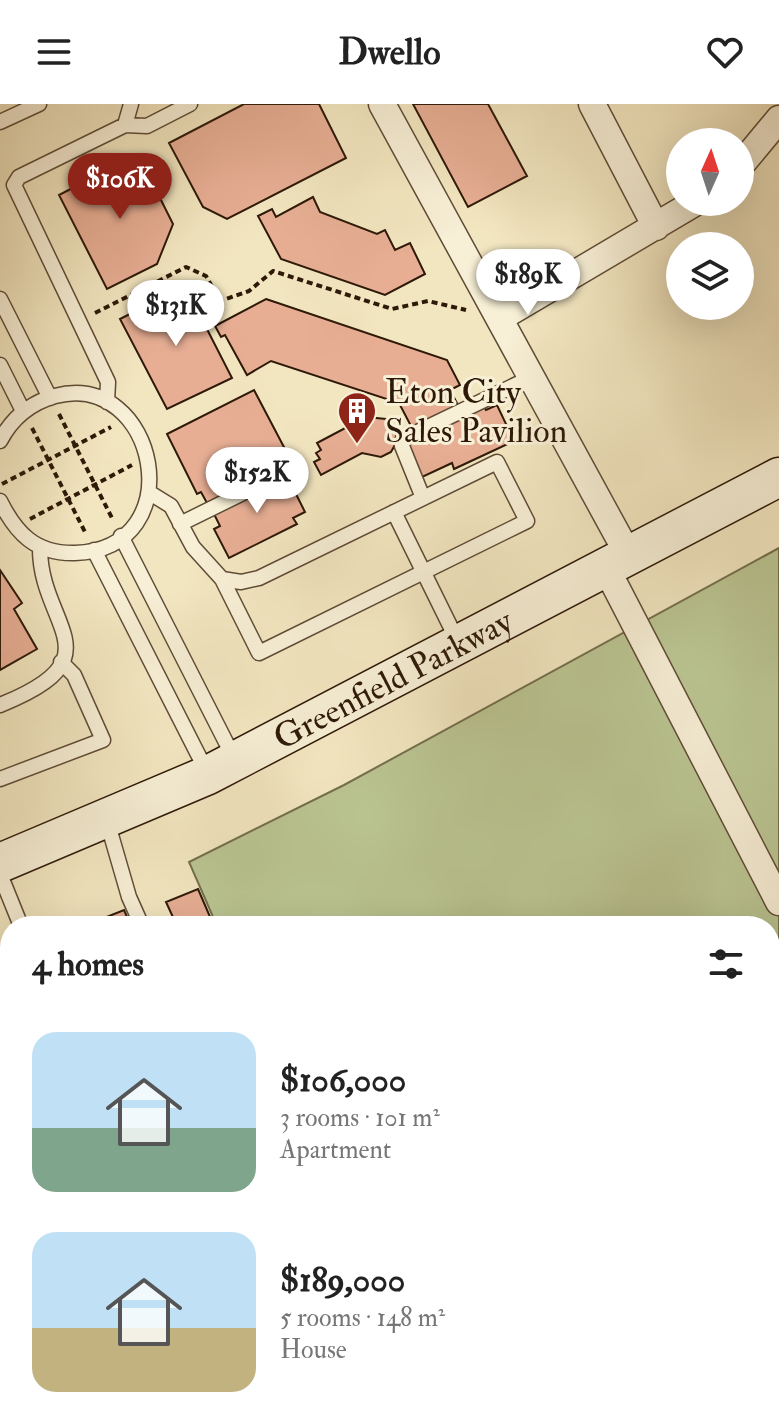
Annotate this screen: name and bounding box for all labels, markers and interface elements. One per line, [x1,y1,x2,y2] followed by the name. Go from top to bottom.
[32,30,76,74] icon: menu
[339,30,440,75] text: Dwello
[703,30,747,74] icon: heart
[666,128,754,216] north arrow
[666,128,754,320] map controls
[64,153,176,221] pin: $106K
[86,163,154,195] text: $106K
[666,232,754,320] button: layers
[472,249,584,317] pin: $189K
[494,259,562,291] text: $189K
[120,280,232,348] pin: $131K
[145,290,207,322] text: $131K
[385,371,567,453] place label: Eton City Sales Pavilion
[336,390,378,445] building icon: Eton City Sales Pavilion
[201,447,313,515] pin: $152K
[224,457,290,489] text: $152K
[266,599,521,760] street label: Greenfield Parkway
[704,942,748,986] icon: filters
[32,943,144,986] text: 4 homes
[280,1059,406,1102] text: $106,000
[96,1064,192,1160] icon: home
[280,1102,440,1134] text: 3 rooms · 101 m²
[280,1134,391,1166] text: Apartment
[280,1259,405,1302] text: $189,000
[96,1264,192,1360] icon: home
[280,1302,445,1334] text: 5 rooms · 148 m²
[280,1334,347,1366] text: House

